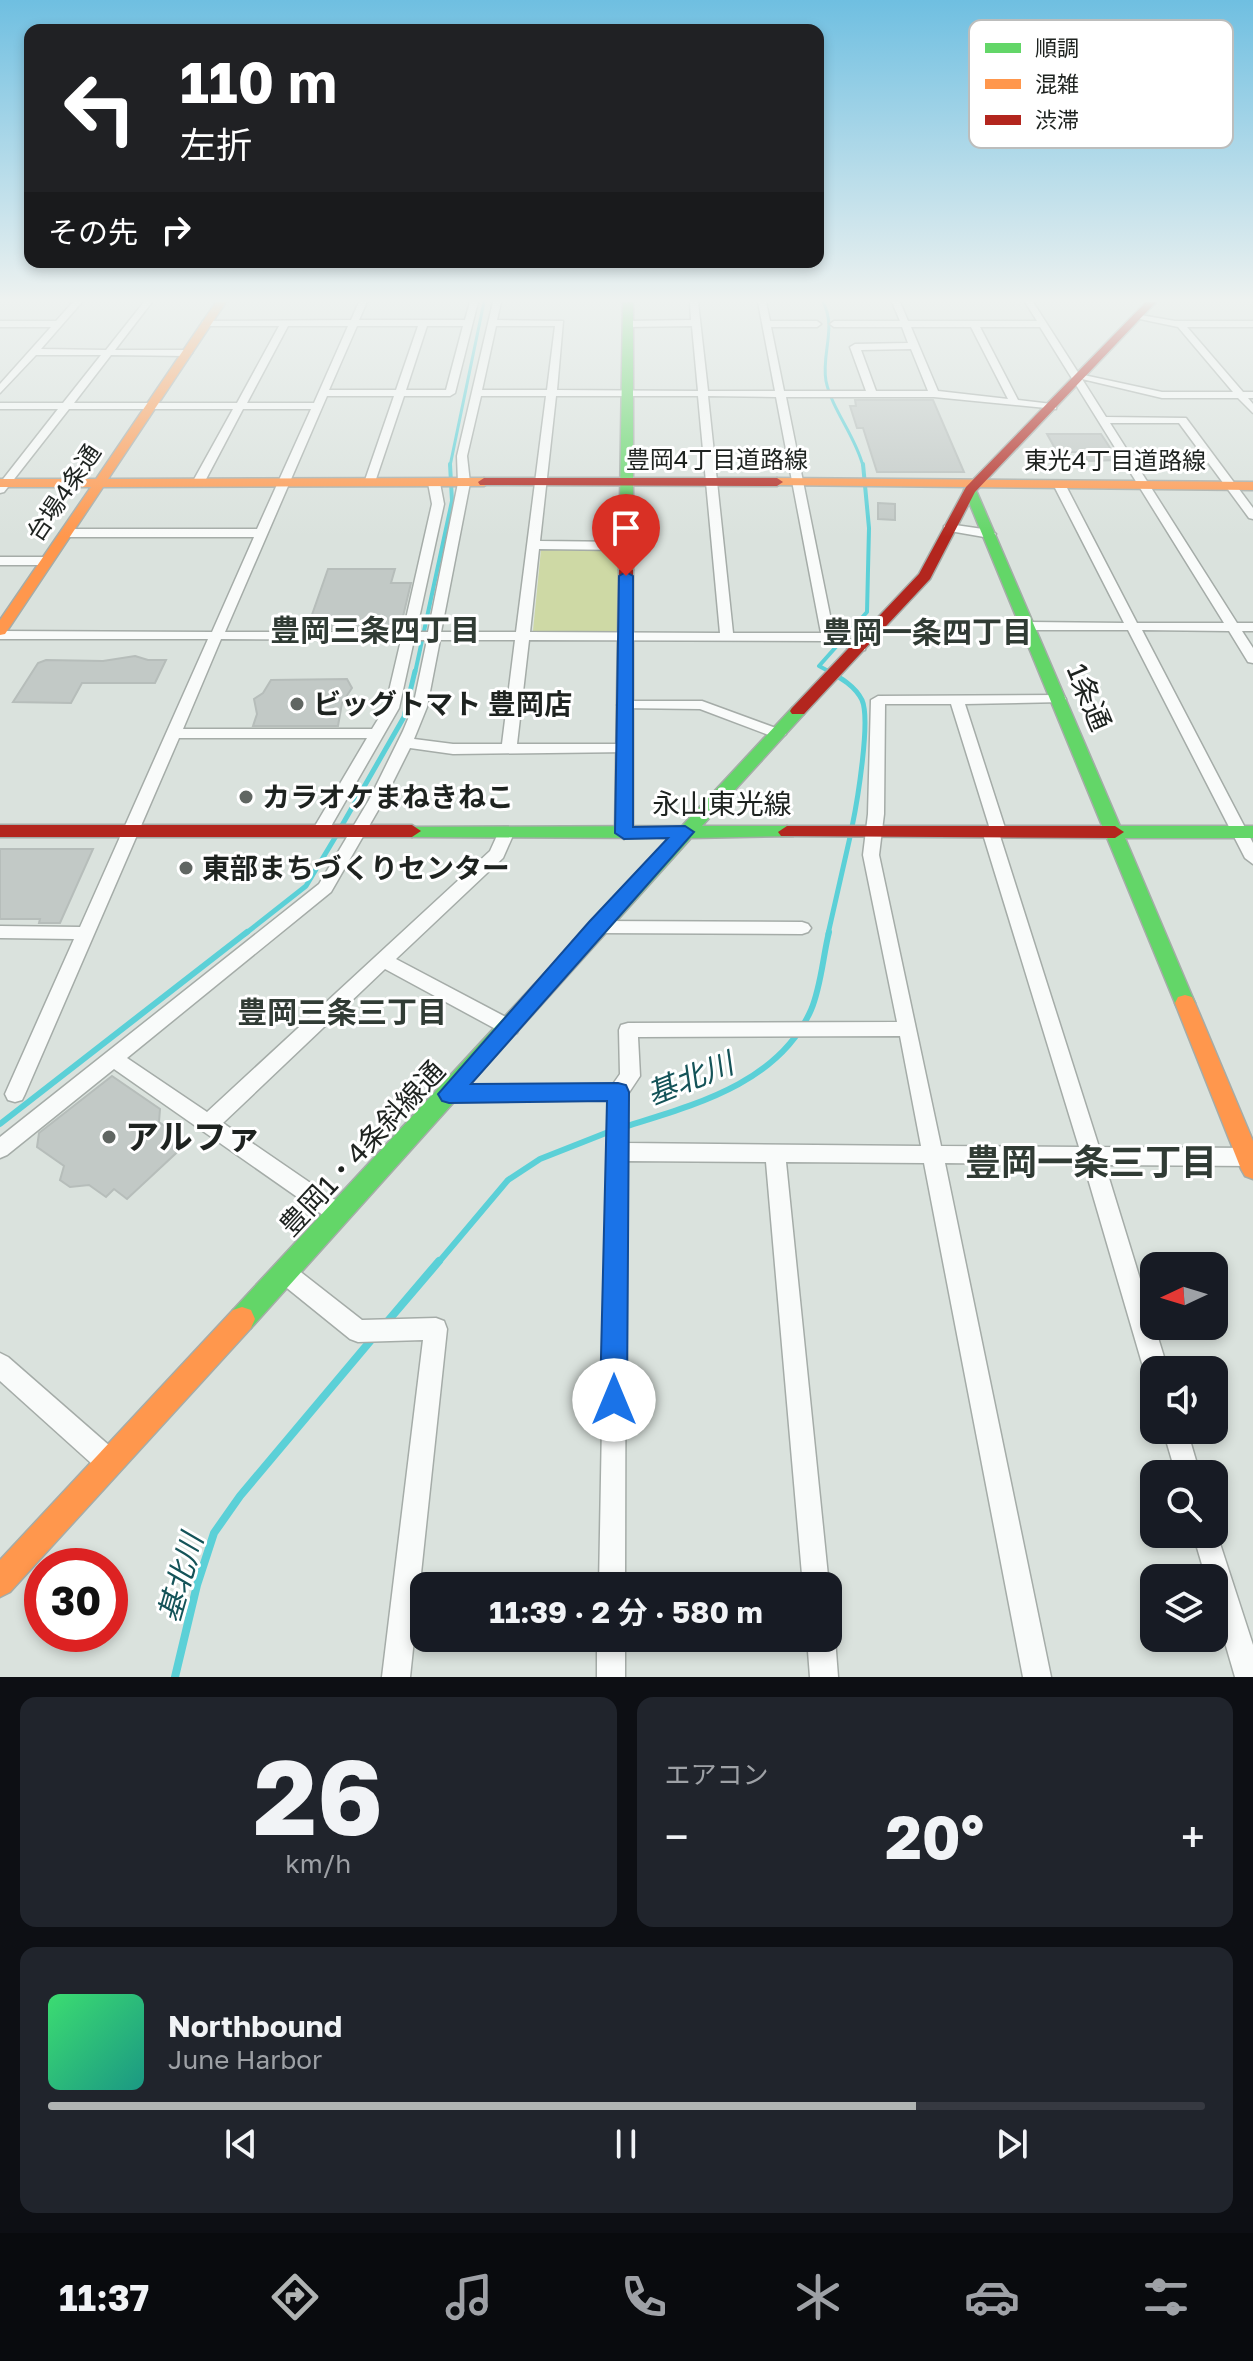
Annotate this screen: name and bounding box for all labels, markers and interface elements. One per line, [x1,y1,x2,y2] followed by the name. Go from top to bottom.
[969,20,1233,148] legend
[1035,34,1079,61] text: 順調
[180,48,337,115] text: 110 m
[48,56,152,160] icon: left
[1035,70,1079,97] text: 混雑
[1035,106,1079,133] text: 渋滞
[180,123,252,166] text: 左折
[154,208,198,252] icon: right
[48,214,138,250] text: その先
[20,438,106,546] street label: 台場4条通
[626,444,808,473] street label: 豊岡4丁目道路線
[1024,445,1206,474] street label: 東光4丁目道路線
[592,494,660,576] pin
[604,506,648,550] icon: arrive
[270,612,480,648] district label: 豊岡三条四丁目
[822,614,1032,650] district label: 豊岡一条四丁目
[1061,658,1118,735] street label: 1条通
[313,687,572,720] place label: ビッグトマト 豊岡店
[288,695,306,713] marker: ビッグトマト 豊岡店
[262,780,514,813] place label: カラオケまねきねこ
[652,787,792,820] street label: 永山東光線
[237,788,255,806] marker: カラオケまねきねこ
[202,851,510,884] place label: 東部まちづくりセンター
[177,859,195,877] marker: 東部まちづくりセンター
[237,994,447,1030] district label: 豊岡三条三丁目
[641,1043,741,1112] water label: 基北川
[272,1054,451,1242] street label: 豊岡1・4条斜線通
[125,1116,261,1156] place label: アルファ
[100,1128,118,1146] marker: アルファ
[965,1140,1217,1183] district label: 豊岡一条三丁目
[1140,1252,1228,1340] north arrow
[1140,1252,1228,1652] map controls
[1140,1356,1228,1444] button: sound
[572,1358,656,1442] position arrow
[1140,1460,1228,1548] button: search
[150,1527,211,1626] water label: 基北川
[24,1548,128,1652] speed limit sign: 30
[1140,1564,1228,1652] button: layers
[489,1594,763,1630] text: 11:39 · 2 分 · 580 m
[254,1733,383,1858] text: 26
[665,1759,769,1790] text: エアコン
[885,1800,984,1872] text: 20°
[665,1810,689,1863] text: −
[1181,1810,1205,1863] text: +
[285,1848,351,1879] text: km/h
[168,2008,342,2044] text: Northbound
[168,2044,322,2075] text: June Harbor
[219,2122,263,2166] icon: previous
[604,2122,648,2166] icon: pause
[990,2122,1034,2166] icon: next
[267,2269,323,2325] icon: directions
[441,2269,497,2325] icon: music
[616,2269,672,2325] icon: phone
[790,2269,846,2325] icon: climate
[964,2269,1020,2325] icon: car
[1138,2269,1194,2325] icon: filters
[59,2276,149,2319] text: 11:37

